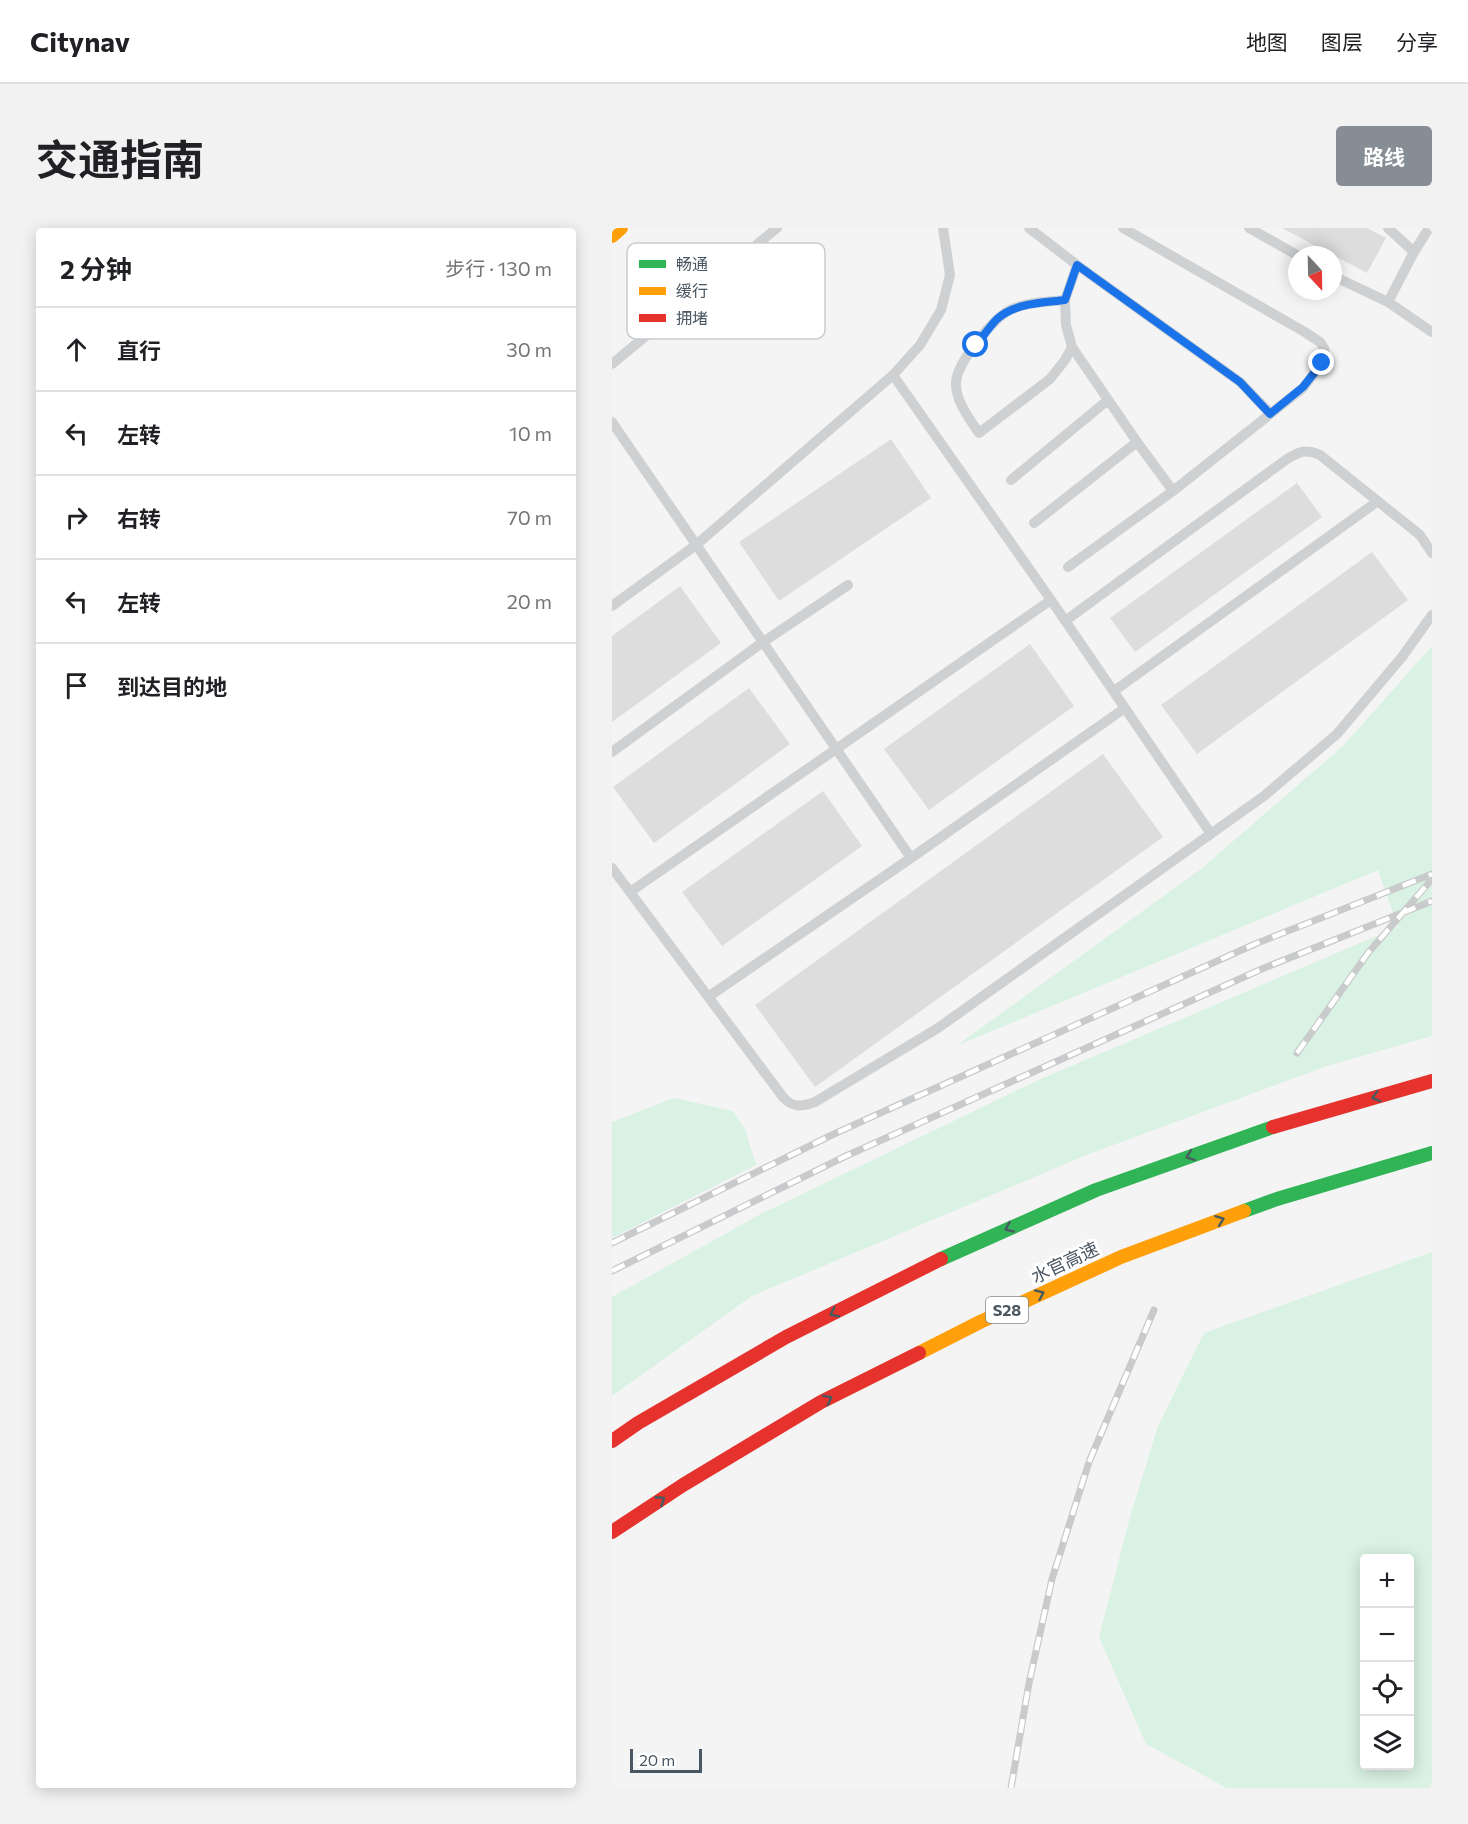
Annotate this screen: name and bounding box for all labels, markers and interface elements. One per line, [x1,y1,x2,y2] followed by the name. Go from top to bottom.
[30,24,130,58] text: Citynav
[1246,29,1288,54] text: 地图
[1321,29,1363,54] text: 图层
[1396,29,1438,54] text: 分享
[1336,126,1432,186] button: 路线
[36,132,204,184] text: 交通指南
[627,243,825,339] legend
[1288,246,1342,300] north arrow
[60,253,132,284] text: 2 分钟
[676,254,708,273] text: 畅通
[445,256,552,280] text: 步行 · 130 m
[676,281,708,300] text: 缓行
[676,308,708,327] text: 拥堵
[962,331,988,357] route start
[60,333,93,366] icon: ahead
[117,337,161,364] text: 直行
[506,337,552,361] text: 30 m
[1308,349,1334,375] route end
[60,417,93,450] icon: left
[117,421,161,448] text: 左转
[509,421,552,445] text: 10 m
[60,501,93,534] icon: right
[117,505,161,532] text: 右转
[507,505,552,529] text: 70 m
[60,585,93,618] icon: left
[117,589,161,616] text: 左转
[507,589,552,613] text: 20 m
[60,669,93,702] icon: arrive
[117,673,227,700] text: 到达目的地
[1371,1090,1382,1102] one-way arrow
[1185,1149,1196,1161] one-way arrow
[1214,1215,1225,1227] one-way arrow
[1004,1221,1015,1233] one-way arrow
[1027,1237,1102,1287] street label: 水官高速
[1034,1290,1045,1302] one-way arrow
[986,1297,1028,1323] road number: S28
[829,1306,840,1317] one-way arrow
[821,1395,832,1406] one-way arrow
[655,1495,665,1507] one-way arrow
[1360,1554,1414,1770] map controls
[1360,1554,1414,1608] button: +
[1360,1608,1414,1662] button: −
[1360,1662,1414,1716] button: locate
[1360,1716,1414,1770] button: layers
[630,1746,702,1774] scale bar
[639,1750,675,1769] text: 20 m

